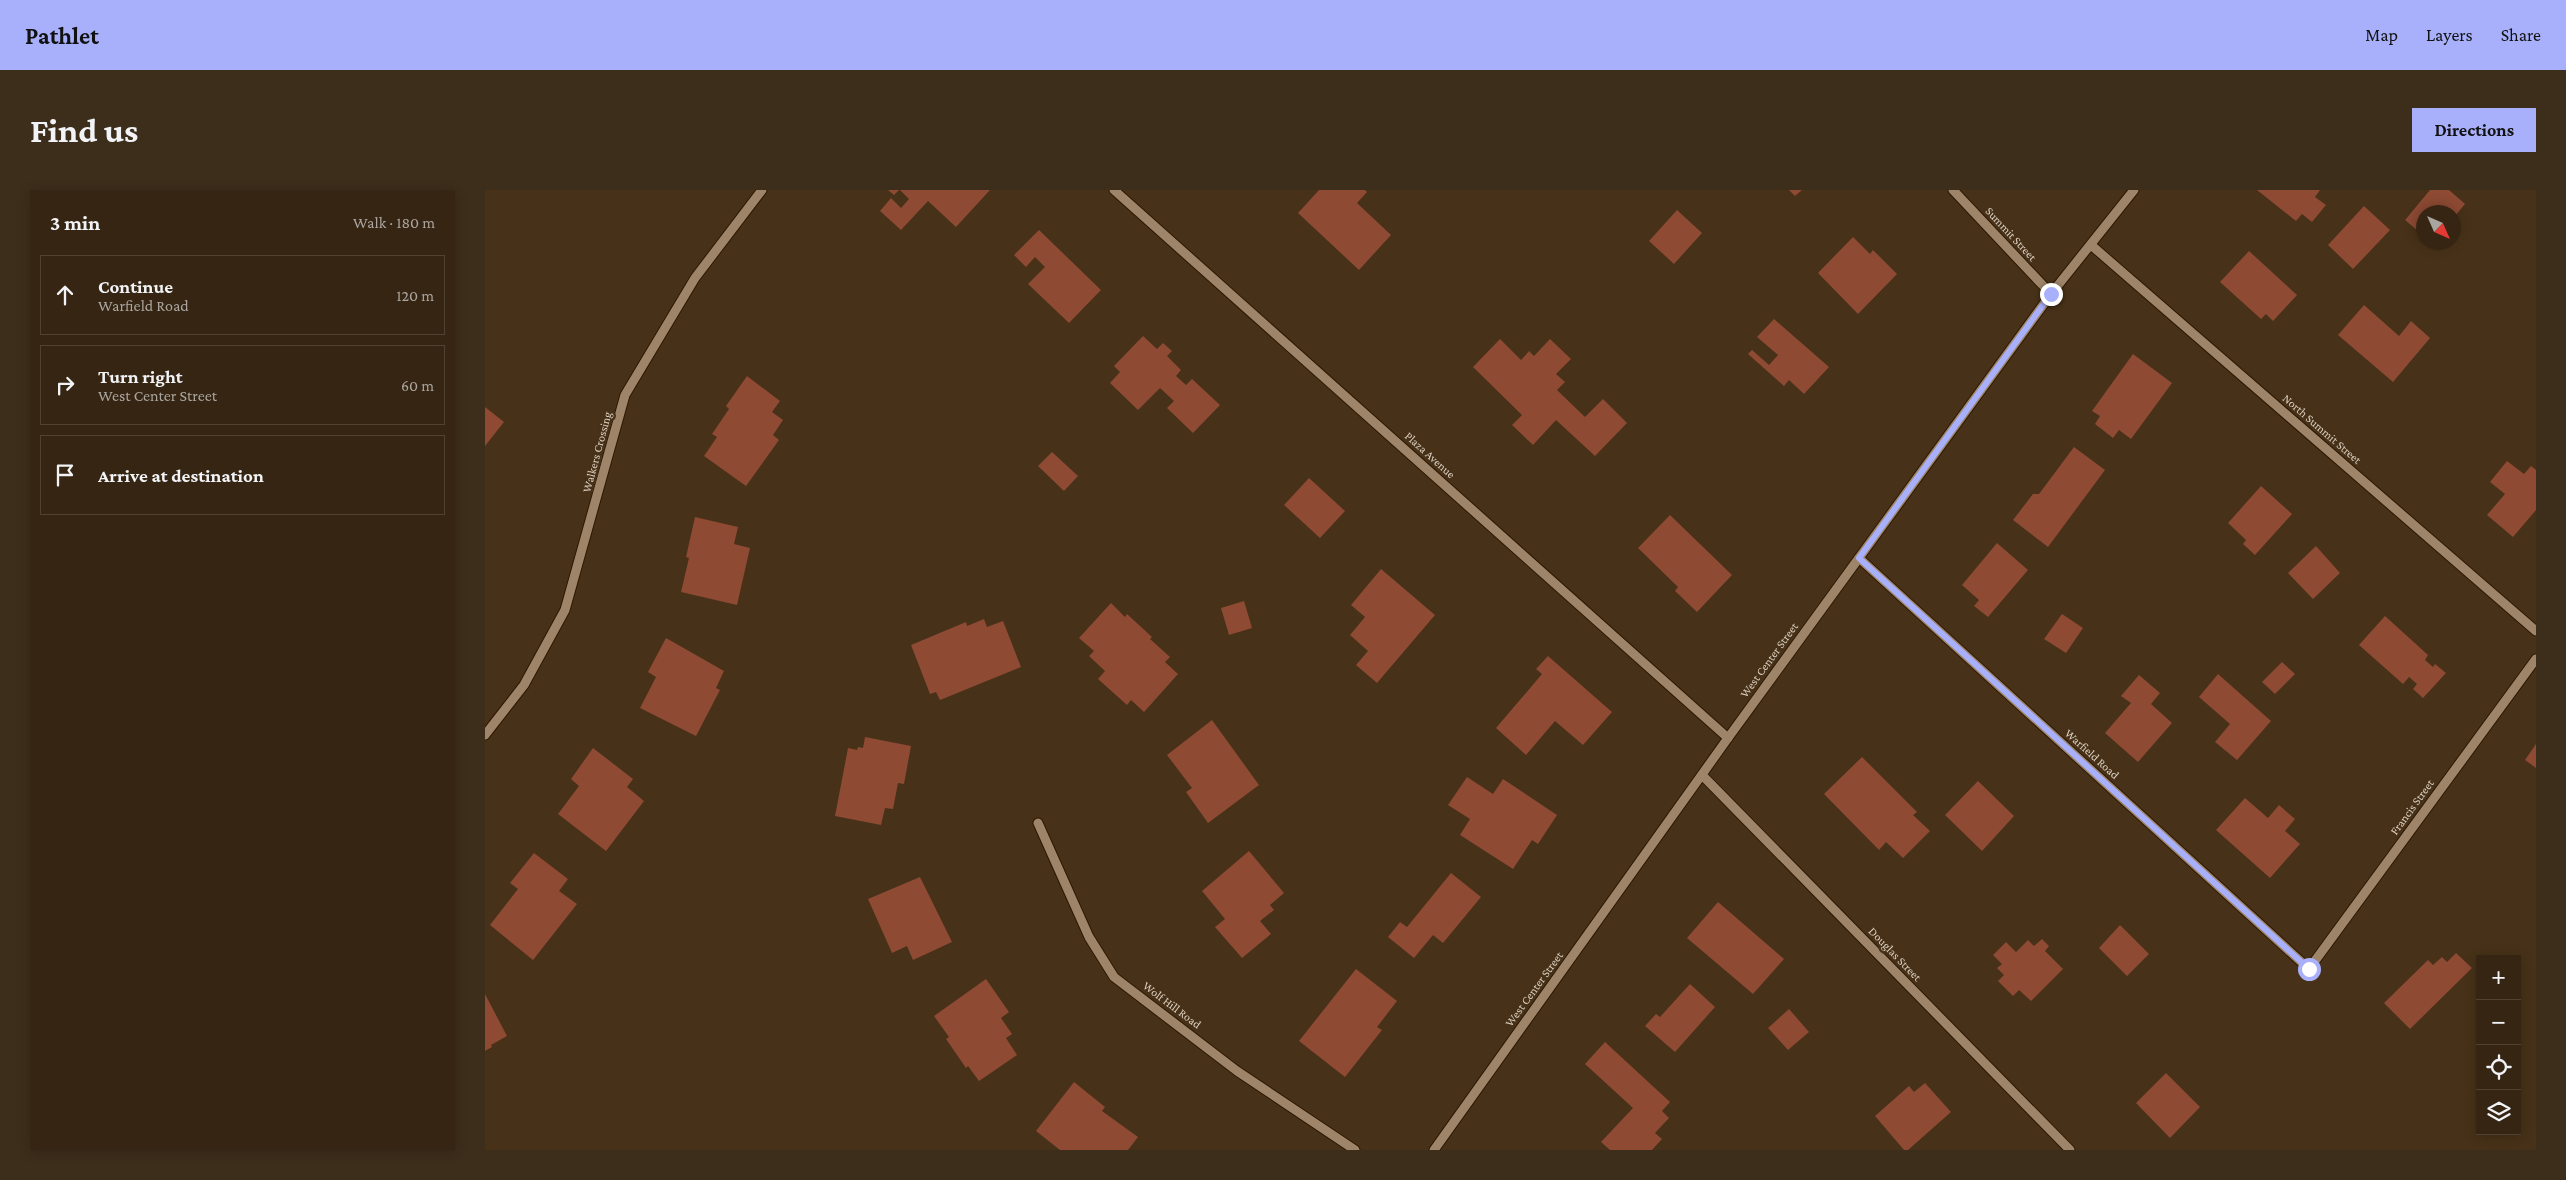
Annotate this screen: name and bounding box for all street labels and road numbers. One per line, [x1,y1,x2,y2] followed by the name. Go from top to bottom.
[1982,204,2040,265] street label: Summit Street
[2280,391,2365,468] street label: North Summit Street
[579,410,615,494] street label: Walkers Crossing
[1402,429,1458,481] street label: Plaza Avenue
[1737,619,1801,700] street label: West Center Street
[2062,726,2122,782] street label: Warfield Road
[2387,776,2437,837] street label: Francis Street
[1866,924,1925,985] street label: Douglas Street
[1502,948,1566,1029] street label: West Center Street
[1140,979,1204,1032] street label: Wolf Hill Road

